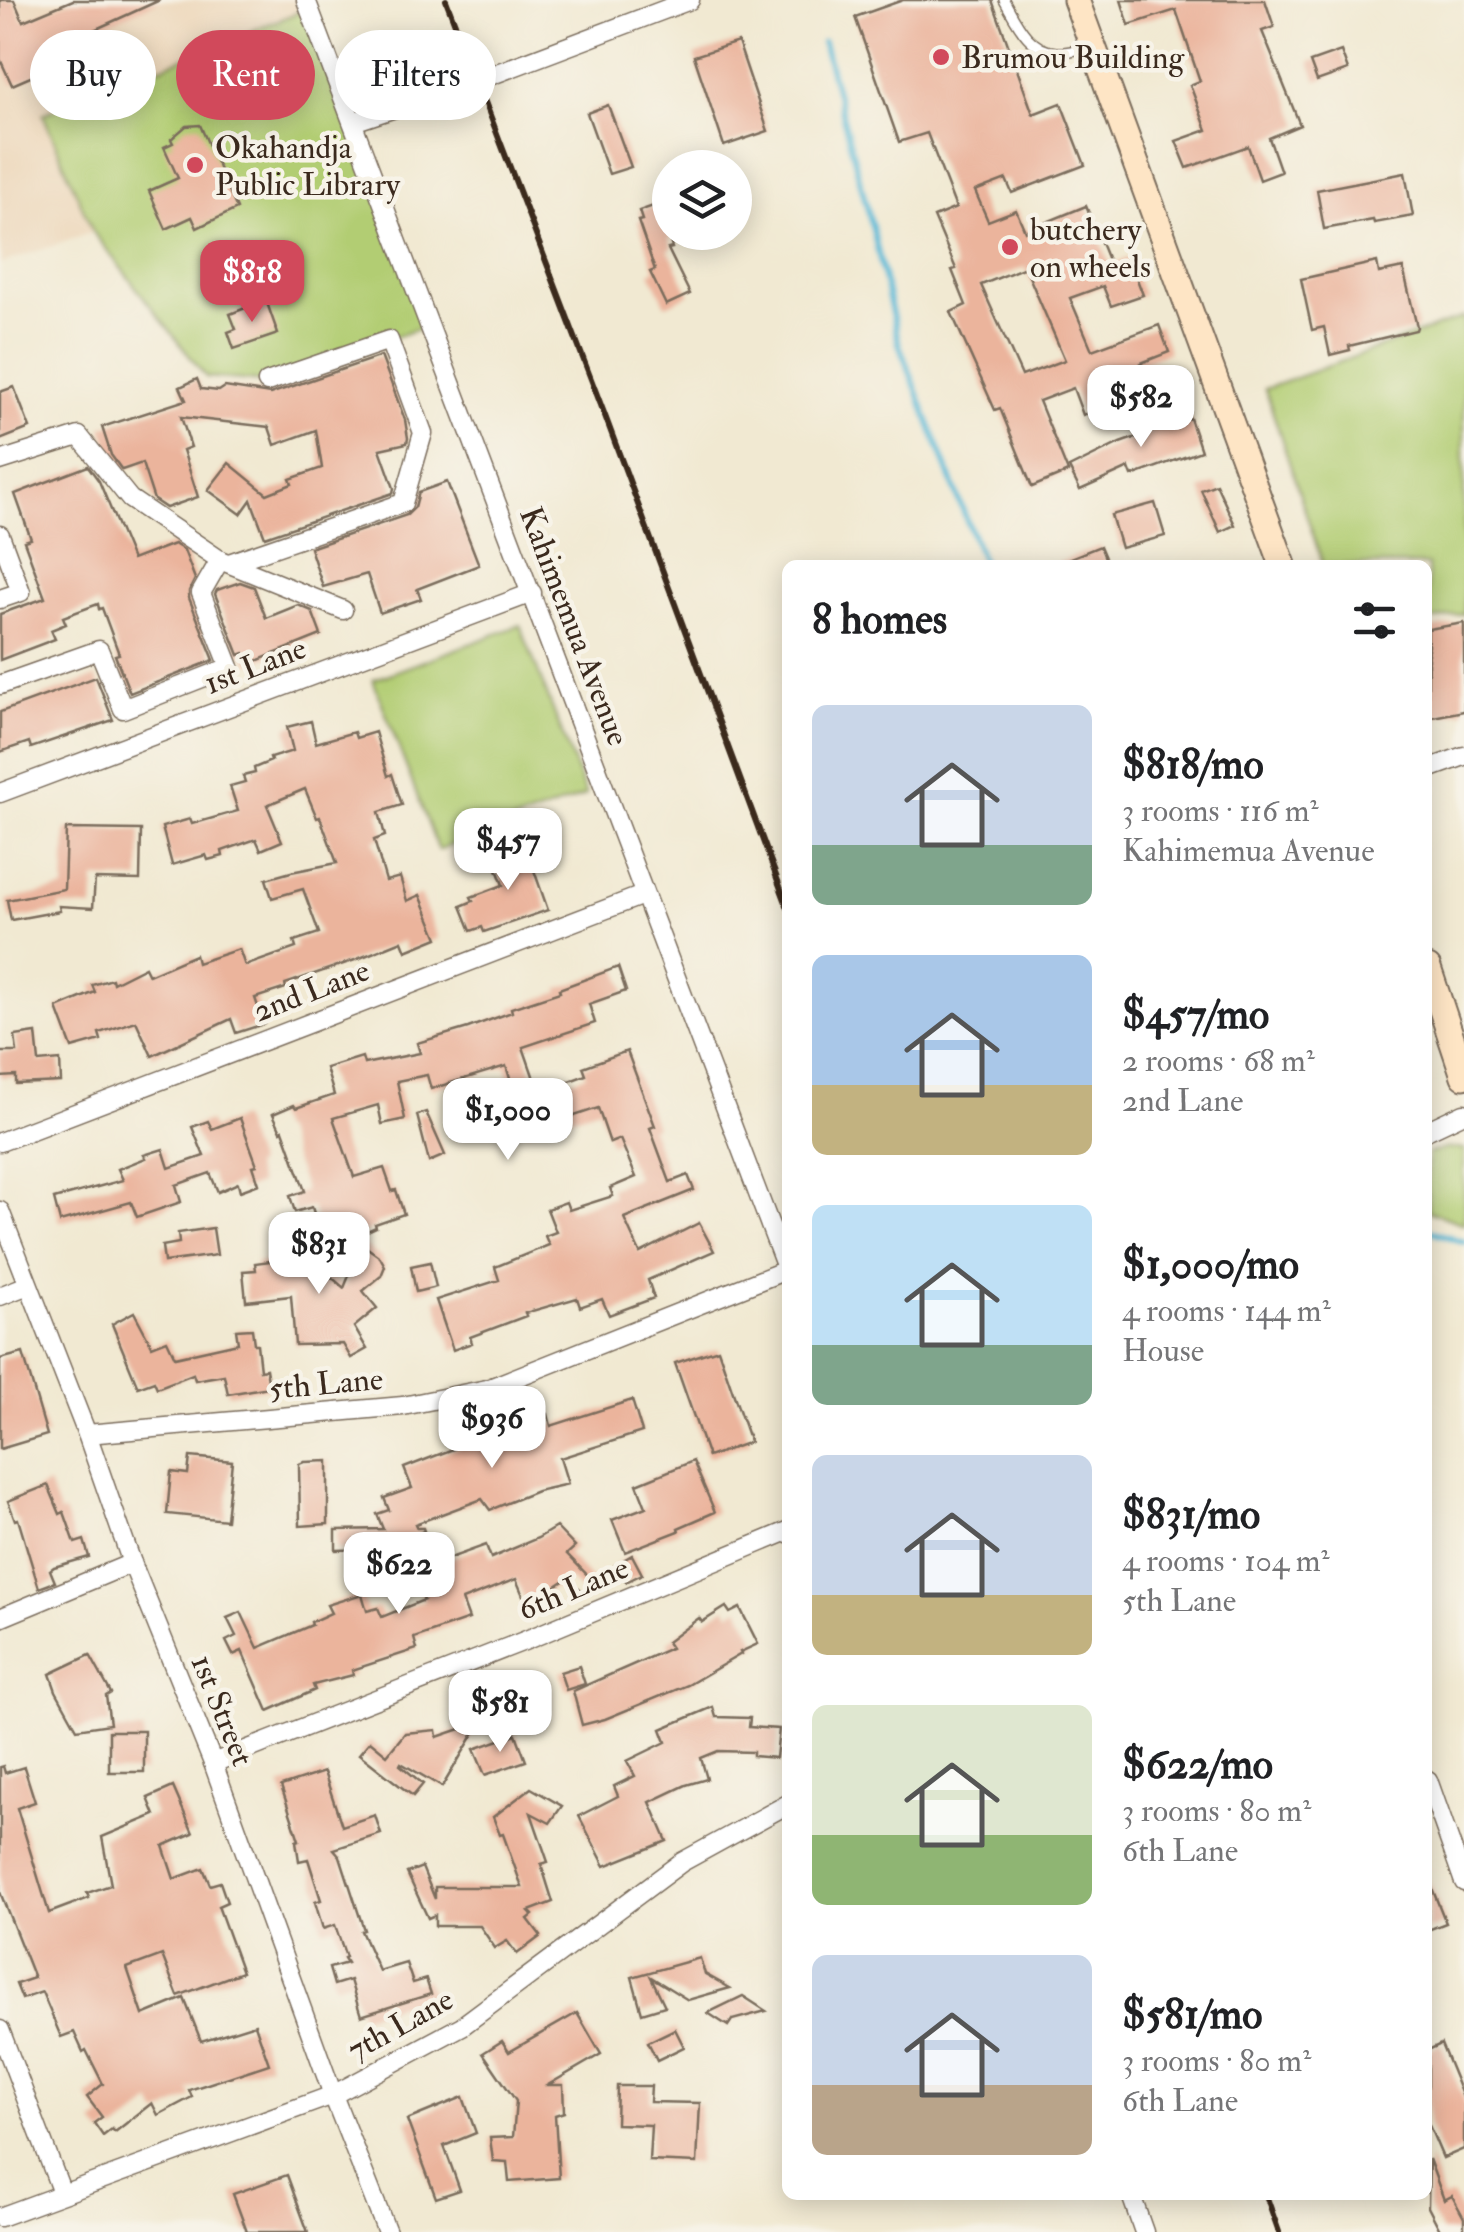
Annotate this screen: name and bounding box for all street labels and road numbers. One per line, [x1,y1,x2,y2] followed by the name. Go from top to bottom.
[510,501,638,751] street label: Kahimemua Avenue
[199,628,312,704] street label: 1st Lane
[248,951,375,1031] street label: 2nd Lane
[267,1359,385,1409] street label: 5th Lane
[512,1548,635,1630] street label: 6th Lane
[182,1649,262,1772] street label: 1st Street
[341,1980,460,2070] street label: 7th Lane

